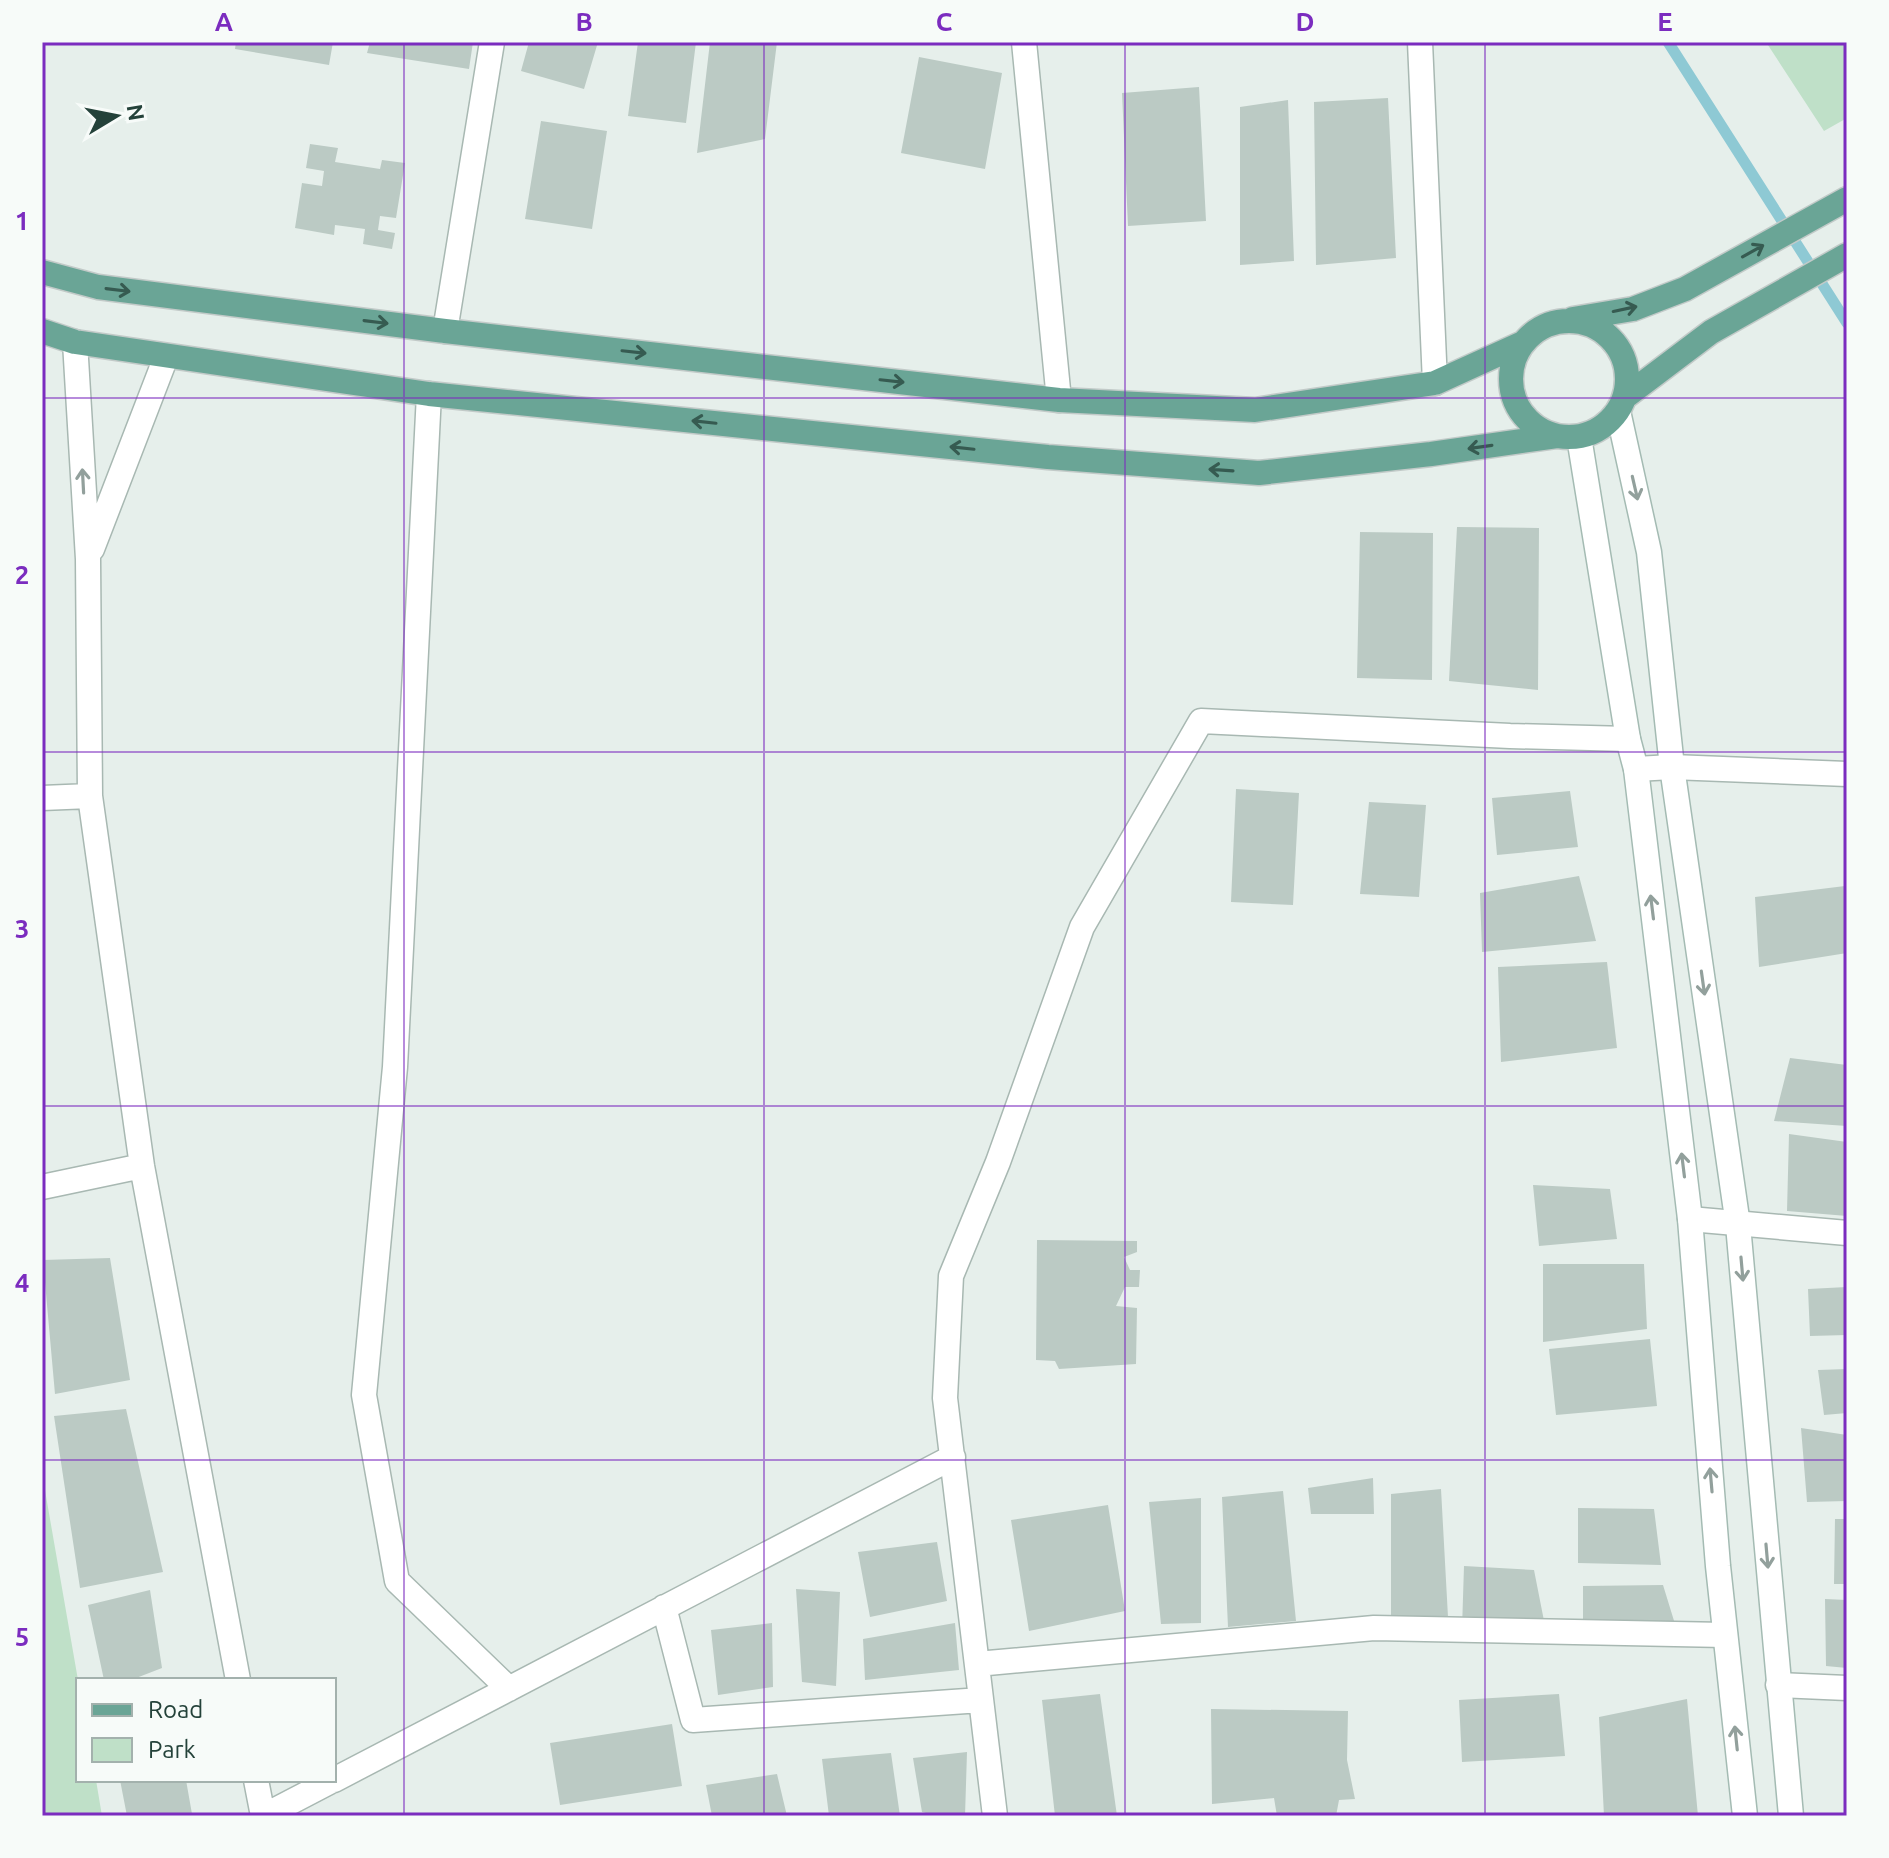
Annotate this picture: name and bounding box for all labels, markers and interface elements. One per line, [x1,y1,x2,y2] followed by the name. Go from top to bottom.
[215,7,234,36] text: A
[575,7,593,36] text: B
[936,7,953,36] text: C
[1296,7,1314,36] text: D
[1657,7,1673,36] text: E
[76,76,156,156] north arrow
[122,102,150,123] text: N
[15,206,29,235] text: 1
[1741,243,1764,259] one-way arrow
[104,282,131,297] one-way arrow
[1612,301,1638,316] one-way arrow
[363,315,388,330] one-way arrow
[620,344,647,359] one-way arrow
[878,374,905,389] one-way arrow
[691,414,718,429] one-way arrow
[949,440,976,455] one-way arrow
[1468,440,1493,455] one-way arrow
[1208,462,1235,477] one-way arrow
[76,468,91,495] one-way arrow
[1628,474,1643,500] one-way arrow
[15,560,29,589] text: 2
[1644,895,1659,920] one-way arrow
[15,914,29,943] text: 3
[1696,970,1711,995] one-way arrow
[1675,1153,1690,1178] one-way arrow
[1735,1255,1750,1282] one-way arrow
[15,1268,29,1297] text: 4
[1703,1467,1718,1494] one-way arrow
[1759,1542,1774,1569] one-way arrow
[15,1622,29,1651] text: 5
[76,1678,336,1782] legend
[148,1696,203,1723] text: Road
[1729,1726,1744,1752] one-way arrow
[148,1736,196,1763] text: Park

